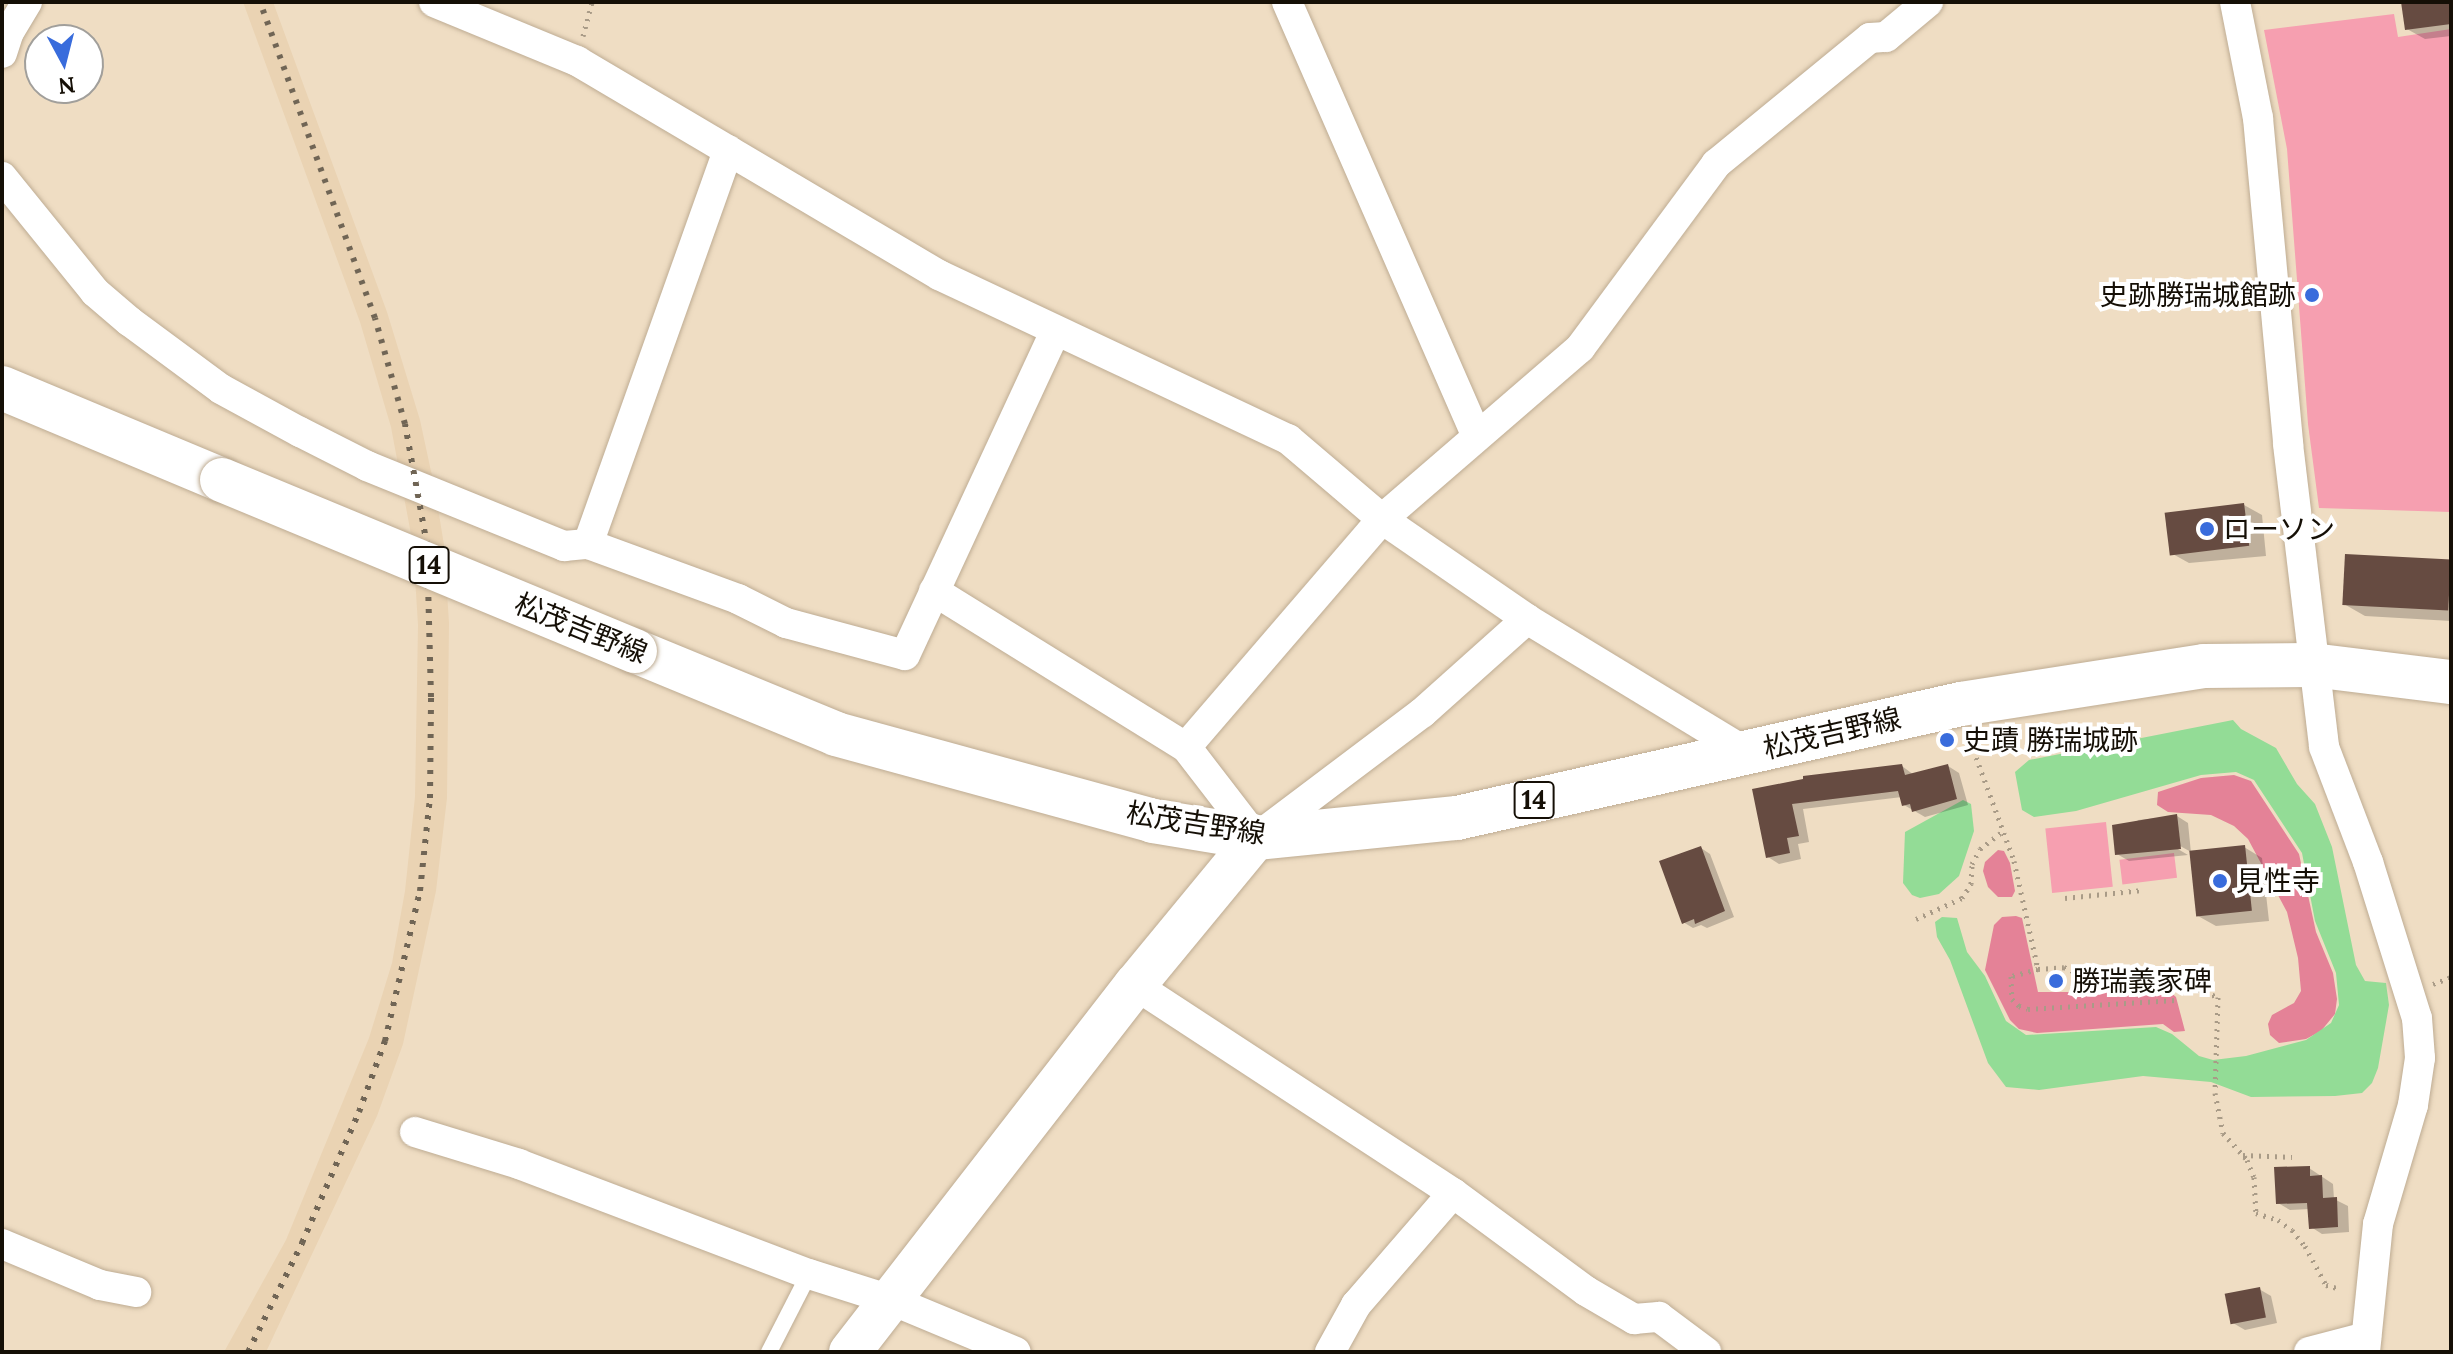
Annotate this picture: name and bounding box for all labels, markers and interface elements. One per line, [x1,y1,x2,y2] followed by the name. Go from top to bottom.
[24,24,104,104] north arrow
[57,71,77,101] text: N
[2100,278,2296,312] place label: 史跡勝瑞城館跡
[2303,286,2321,304] marker: 史跡勝瑞城館跡
[2223,512,2335,546] place label: ローソン
[2198,520,2216,538] marker: ローソン
[407,543,451,587] road number: 14
[510,586,652,670] street label: 松茂吉野線
[1760,701,1904,765] street label: 松茂吉野線
[1963,723,2138,757] place label: 史蹟 勝瑞城跡
[1938,731,1956,749] marker: 史蹟 勝瑞城跡
[1512,778,1556,822] road number: 14
[1124,795,1268,851] street label: 松茂吉野線
[2236,864,2320,898] place label: 見性寺
[2211,872,2229,890] marker: 見性寺
[2072,964,2212,998] place label: 勝瑞義家碑
[2047,972,2065,990] marker: 勝瑞義家碑

